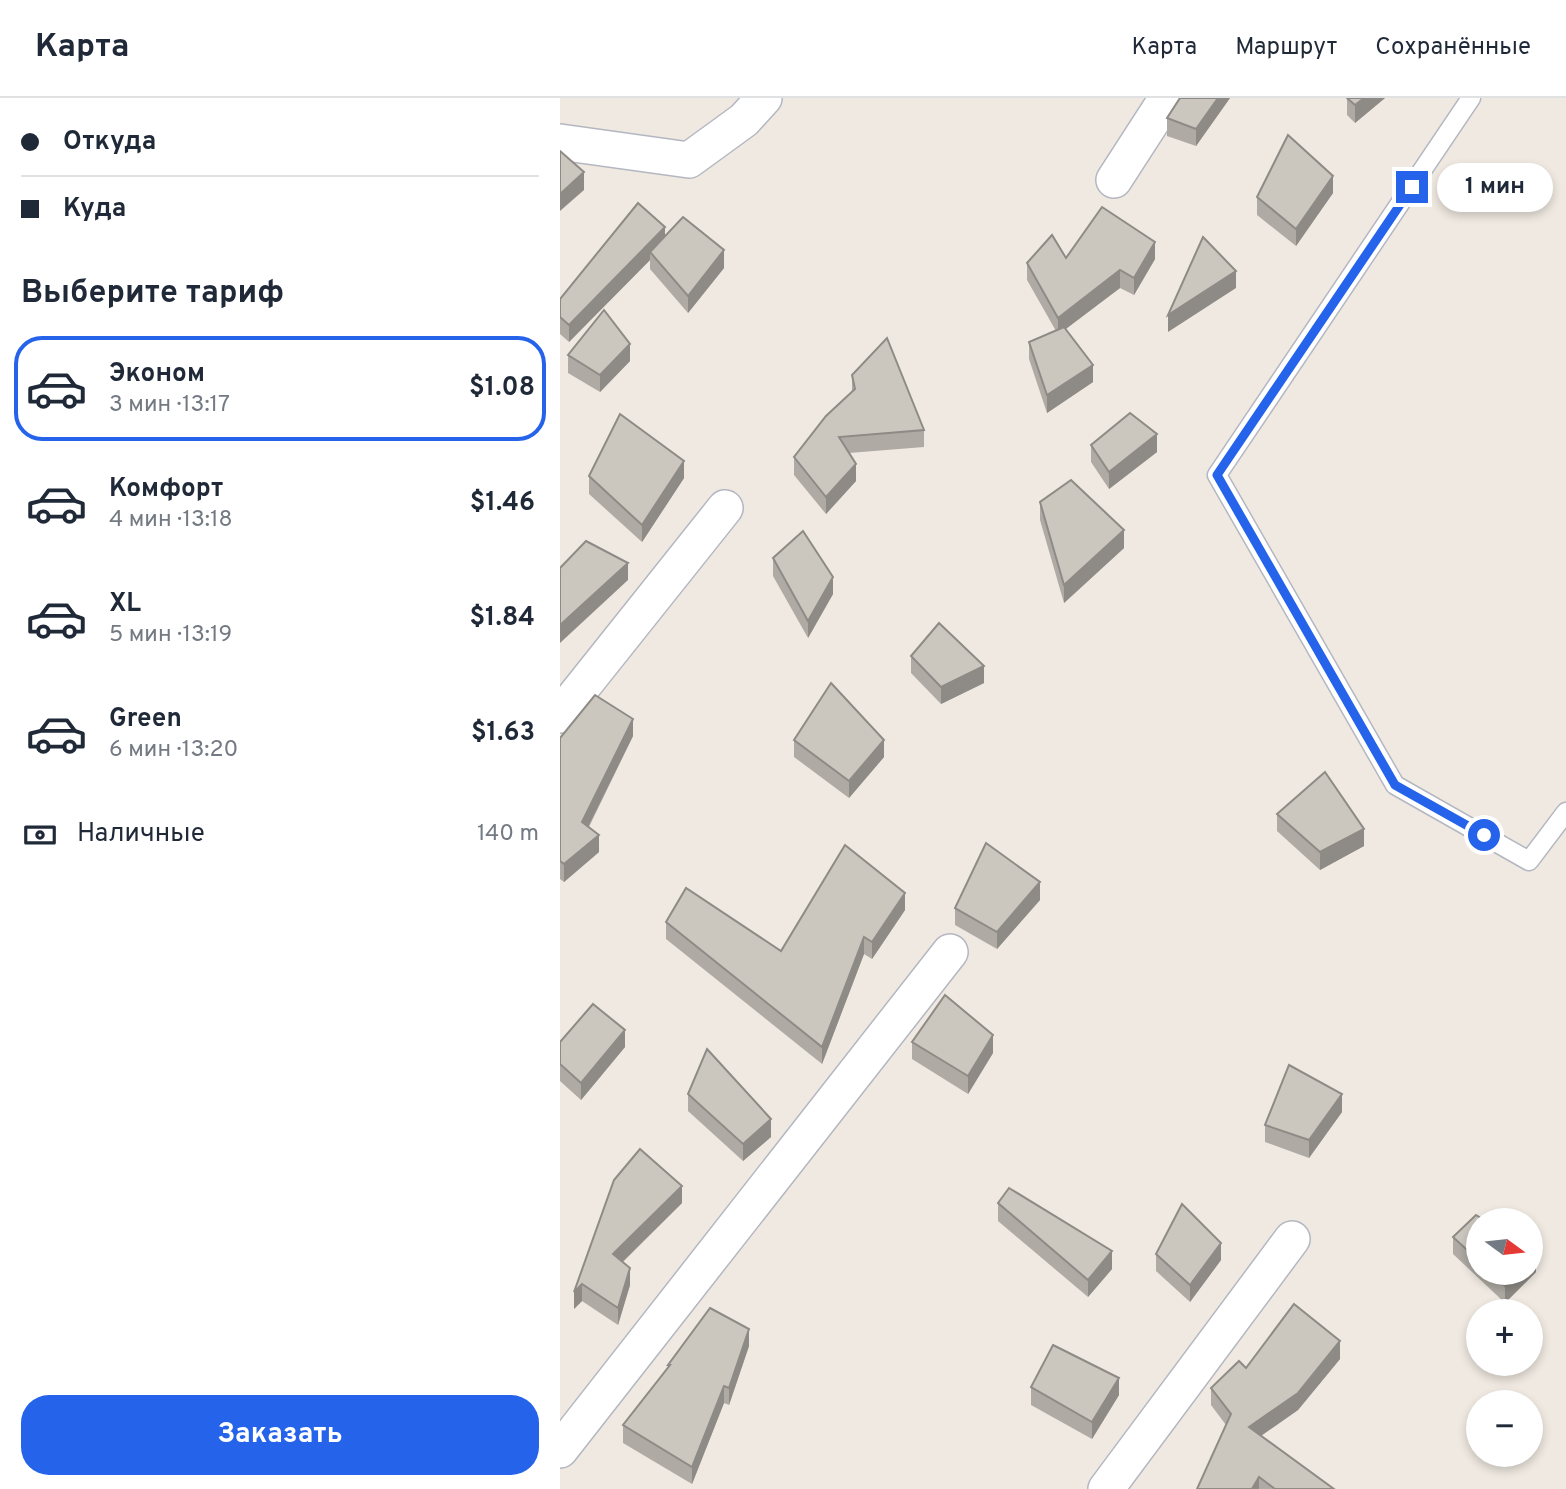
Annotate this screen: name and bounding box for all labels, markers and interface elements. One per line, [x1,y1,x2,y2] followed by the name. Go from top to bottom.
[35,27,129,69] text: Карта
[1131,33,1197,63] text: Карта
[1235,33,1337,63] text: Маршрут
[1375,33,1531,63] text: Сохранённые
[63,126,156,159] text: Откуда
[1436,162,1552,212] callout: 1 мин
[1396,171,1428,203] route end
[1465,173,1525,202] text: 1 мин
[63,193,126,226] text: Куда
[21,274,284,314] text: Выберите тариф
[25,357,88,420] icon: car
[109,358,205,391] text: Эконом
[469,372,535,405] text: $1.08
[109,391,230,420] text: 3 мин · 13:17
[25,472,88,535] icon: car
[109,473,223,506] text: Комфорт
[470,487,535,520] text: $1.46
[109,506,233,535] text: 4 мин · 13:18
[25,587,88,650] icon: car
[109,588,141,621] text: XL
[469,602,535,635] text: $1.84
[109,621,232,650] text: 5 мин · 13:19
[25,702,88,765] icon: car
[109,703,182,736] text: Green
[471,717,535,750] text: $1.63
[109,736,238,765] text: 6 мин · 13:20
[21,816,59,854] icon: cash
[77,818,205,851] text: Наличные
[1468,819,1500,851] route start
[477,820,539,849] text: 140 m
[1466,1208,1544,1284] north arrow
[1466,1208,1543,1467] map controls
[1466,1299,1543,1376] button: +
[1466,1390,1543,1467] button: −
[21,1395,539,1475] button: Заказать

